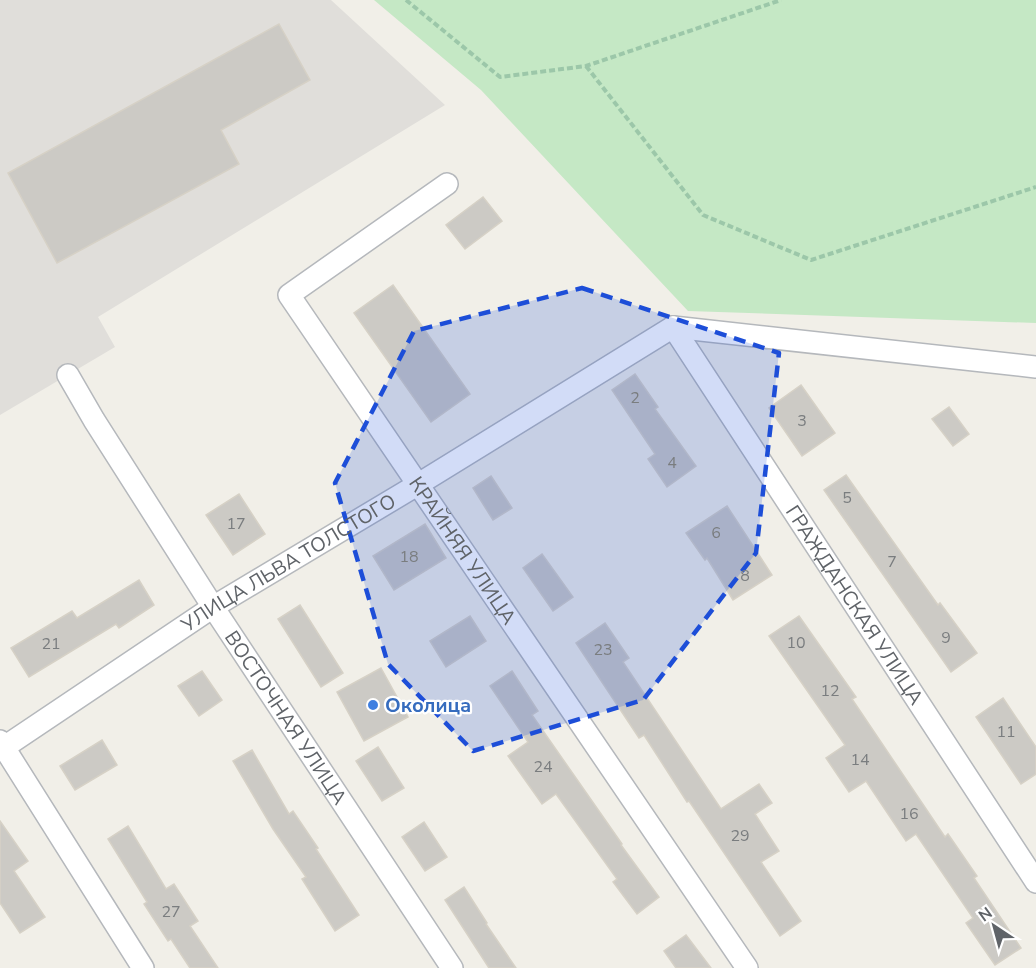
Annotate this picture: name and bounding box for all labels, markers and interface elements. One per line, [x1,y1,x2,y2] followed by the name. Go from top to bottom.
[630,387,640,409] house number: 2
[797,410,807,432] house number: 3
[667,452,677,474] house number: 4
[403,471,523,630] street label: КРАЙНЯЯ УЛИЦА
[175,487,401,639] street label: УЛИЦА ЛЬВА ТОЛСТОГО
[842,487,852,509] house number: 5
[780,500,930,710] street label: ГРАЖДАНСКАЯ УЛИЦА
[226,513,246,535] house number: 17
[711,522,721,544] house number: 6
[399,546,419,568] house number: 18
[887,551,897,573] house number: 7
[740,565,750,587] house number: 8
[219,625,354,810] street label: ВОСТОЧНАЯ УЛИЦА
[941,627,951,649] house number: 9
[786,632,806,654] house number: 10
[41,633,61,655] house number: 21
[593,639,613,661] house number: 23
[820,680,840,702] house number: 12
[385,692,471,719] place label: Околица
[366,698,380,712] marker: Околица
[996,721,1016,743] house number: 11
[850,749,870,771] house number: 14
[533,756,553,778] house number: 24
[899,803,919,825] house number: 16
[730,825,750,847] house number: 29
[964,896,1024,956] north arrow
[161,901,181,923] house number: 27
[974,902,997,927] text: N

